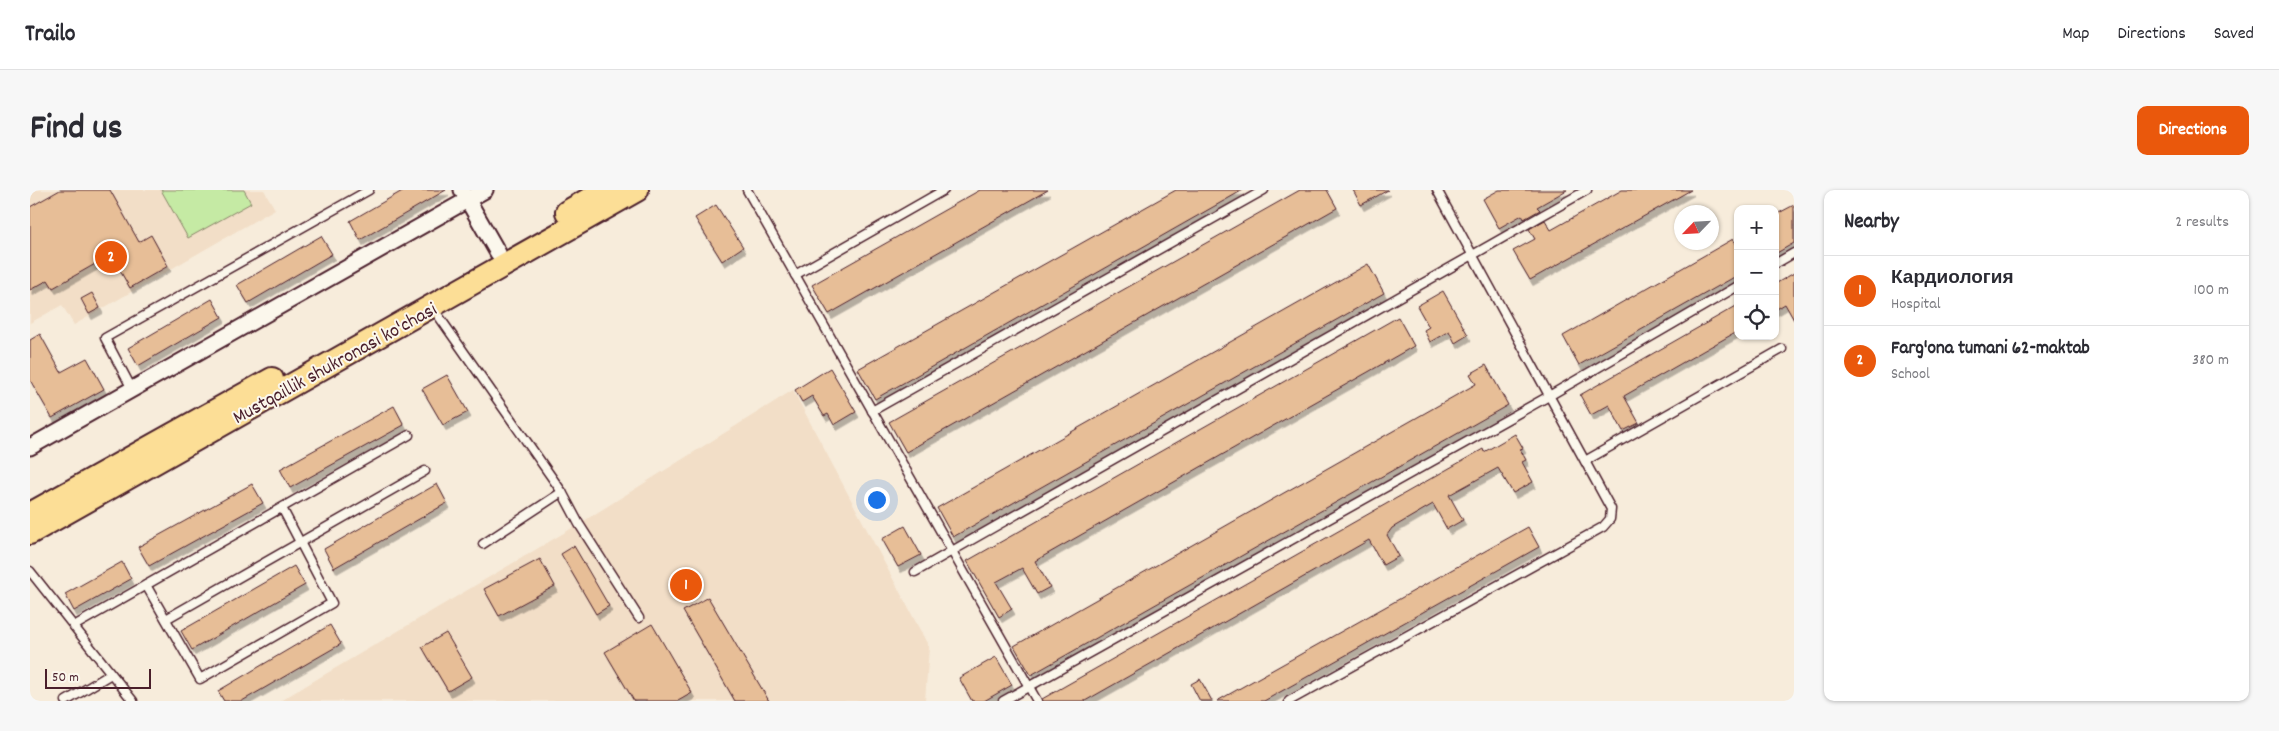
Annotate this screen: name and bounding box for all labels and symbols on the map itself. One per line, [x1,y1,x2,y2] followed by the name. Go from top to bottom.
[1674,205,1719,250] north arrow
[95,238,127,276] pin: 2
[228,297,443,433] street label: Mustqaillik shukronasi ko'chasi
[864,487,890,513] your location
[670,566,702,604] pin: 1
[45,666,151,689] scale bar

